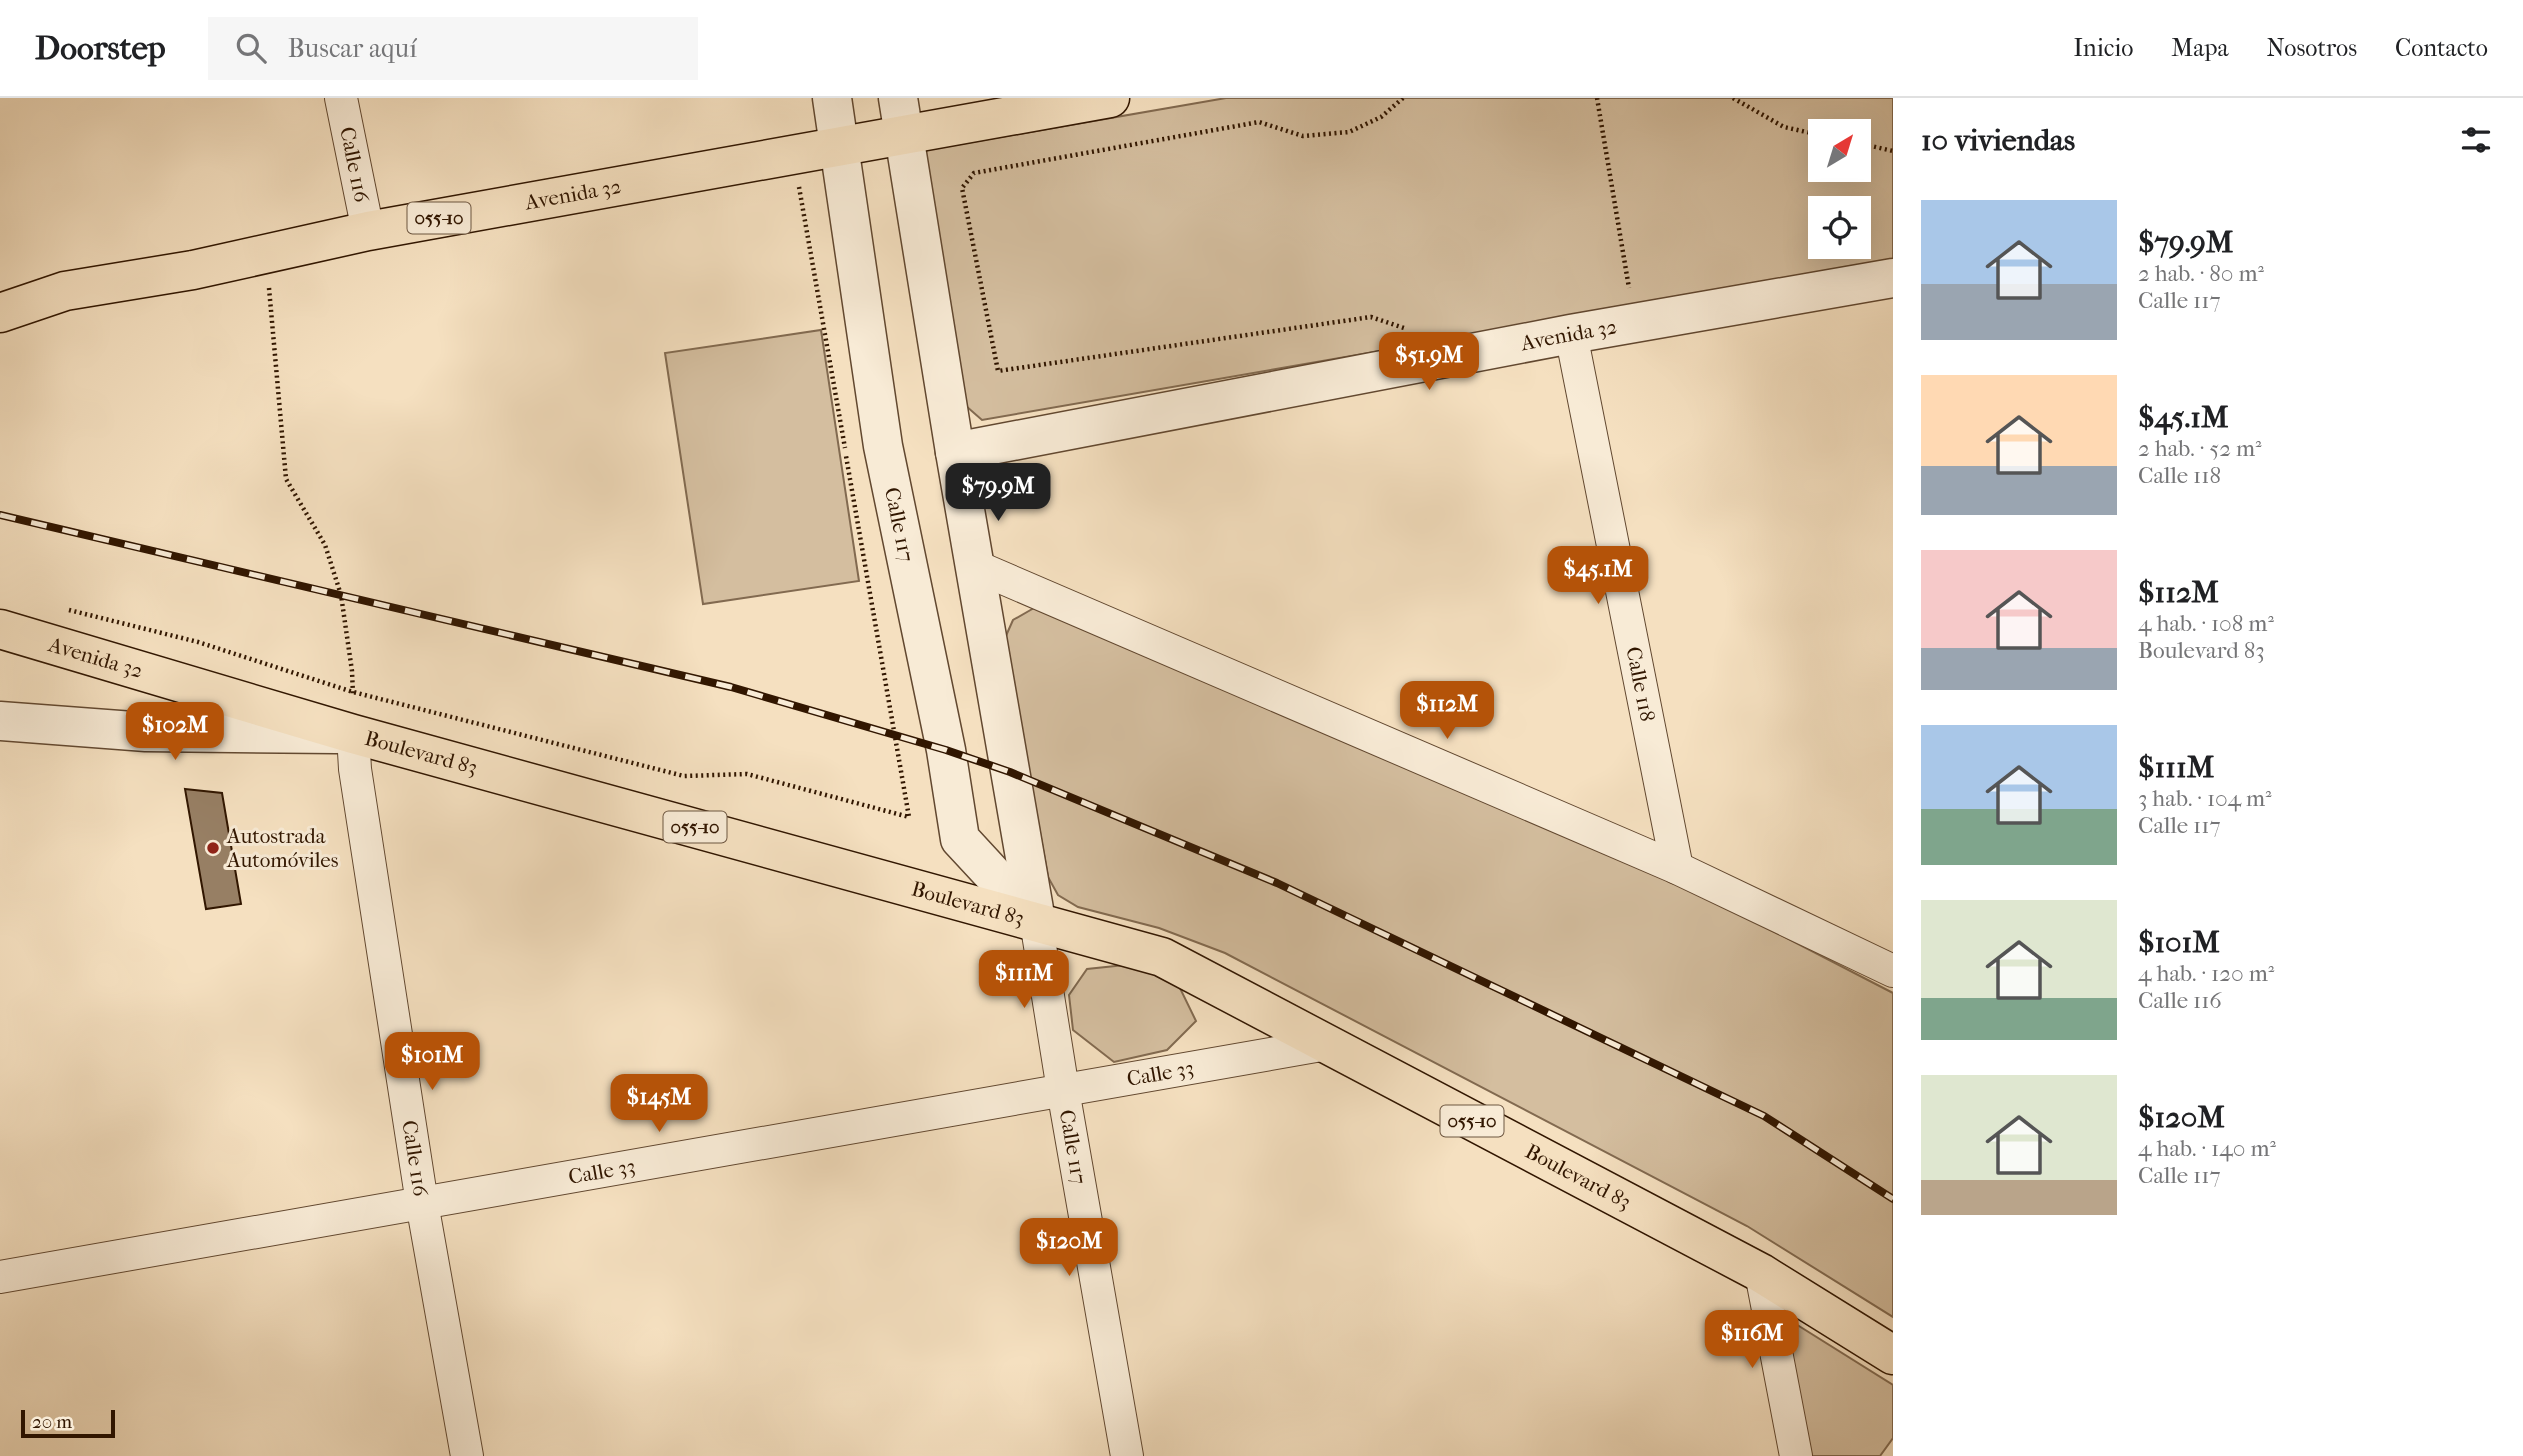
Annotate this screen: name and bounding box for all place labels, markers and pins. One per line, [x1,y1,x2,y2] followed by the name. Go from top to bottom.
[1372,332,1486,392] pin: $51.9M
[941,464,1055,523] pin: $79.9M
[1541,546,1655,606] pin: $45.1M
[1398,682,1496,741] pin: $112M
[126,702,224,762] pin: $102M
[226,824,339,872] place label: Autostrada Automóviles
[205,840,221,856] marker: Autostrada Automóviles
[975,950,1073,1010] pin: $111M
[383,1032,481,1092] pin: $101M
[610,1074,708,1134] pin: $145M
[1020,1218,1118,1278] pin: $120M
[1703,1310,1801,1370] pin: $116M

